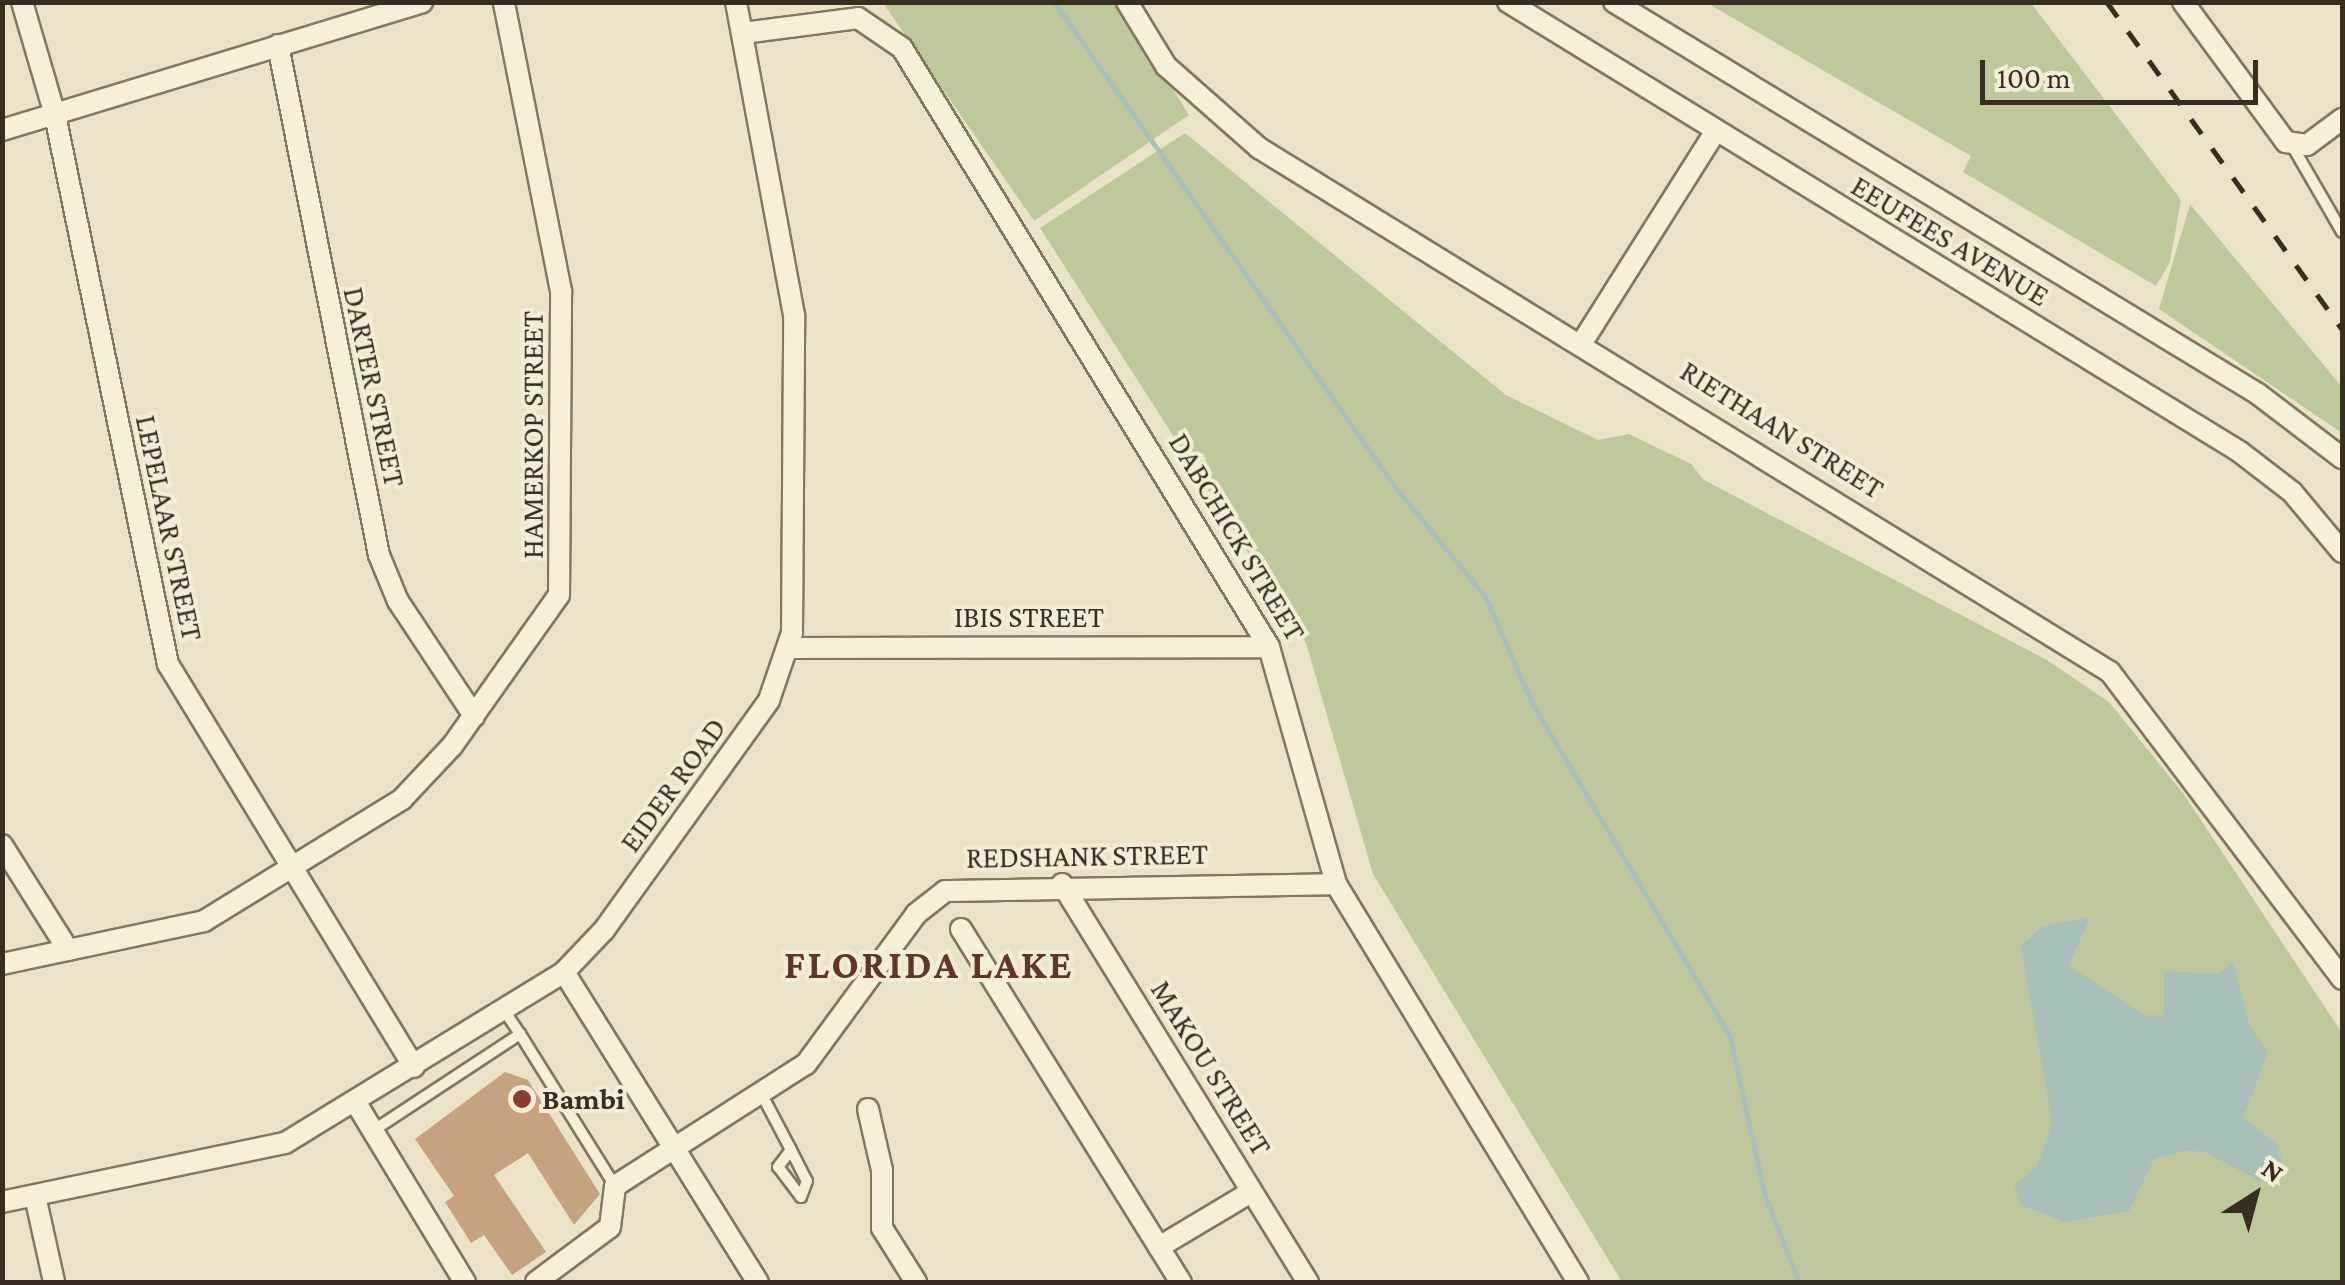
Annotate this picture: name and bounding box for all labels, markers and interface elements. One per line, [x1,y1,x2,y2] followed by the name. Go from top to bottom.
[1985,40,2262,102] scale bar
[1997,61,2071,94] text: 100 m
[1845,168,2055,314] street label: EEUFEES AVENUE
[335,284,413,490] street label: DARTER STREET
[515,311,551,559] street label: HAMERKOP STREET
[1674,353,1890,507] street label: RIETHAAN STREET
[128,412,210,644] street label: LEPELAAR STREET
[1161,427,1313,647] street label: DABCHICK STREET
[954,599,1104,635] street label: IBIS STREET
[612,711,734,859] street label: EIDER ROAD
[966,836,1208,876] street label: REDSHANK STREET
[784,941,1074,989] district label: FLORIDA LAKE
[1143,974,1279,1162] street label: MAKOU STREET
[542,1081,625,1117] place label: Bambi
[511,1088,533,1110] marker: Bambi
[2205,1145,2305,1245] north arrow
[2256,1152,2290,1188] text: N

